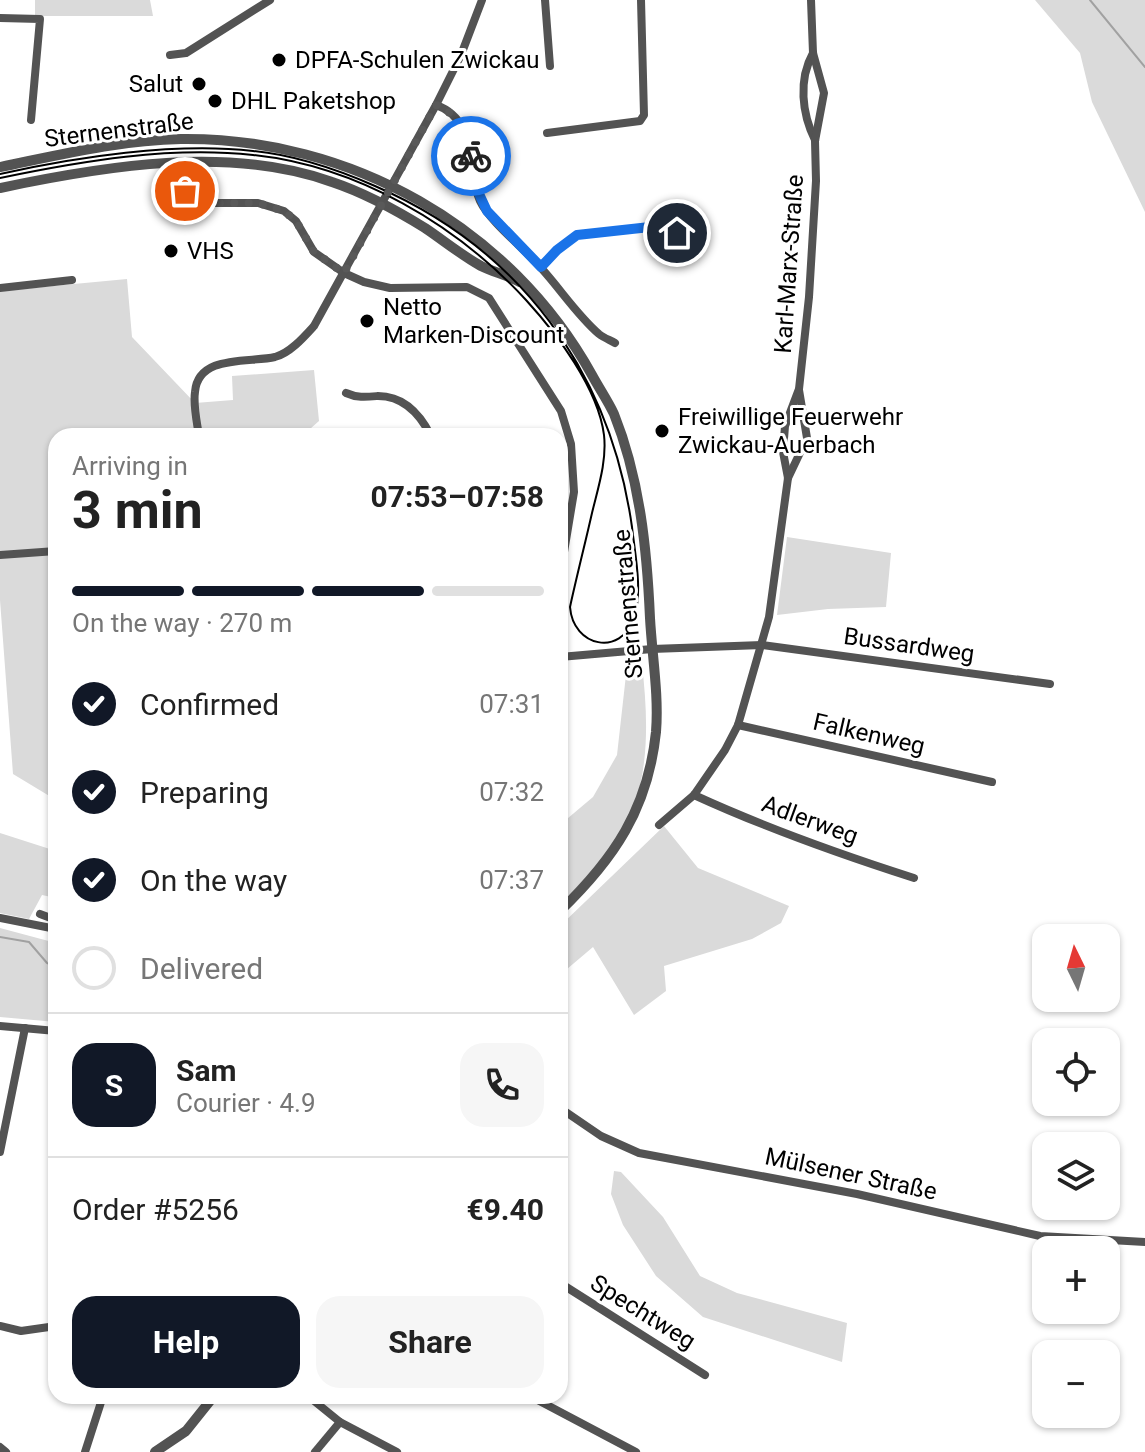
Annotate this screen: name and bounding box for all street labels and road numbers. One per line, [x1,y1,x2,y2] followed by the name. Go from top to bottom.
[43,107,195,153] street label: Sternenstraße
[769,174,809,354] street label: Karl-Marx-Straße
[608,528,648,680] street label: Sternenstraße
[842,622,976,668] street label: Bussardweg
[810,708,928,760] street label: Falkenweg
[758,790,862,850] street label: Adlerweg
[762,1142,940,1206] street label: Mülsener Straße
[585,1269,701,1355] street label: Spechtweg

